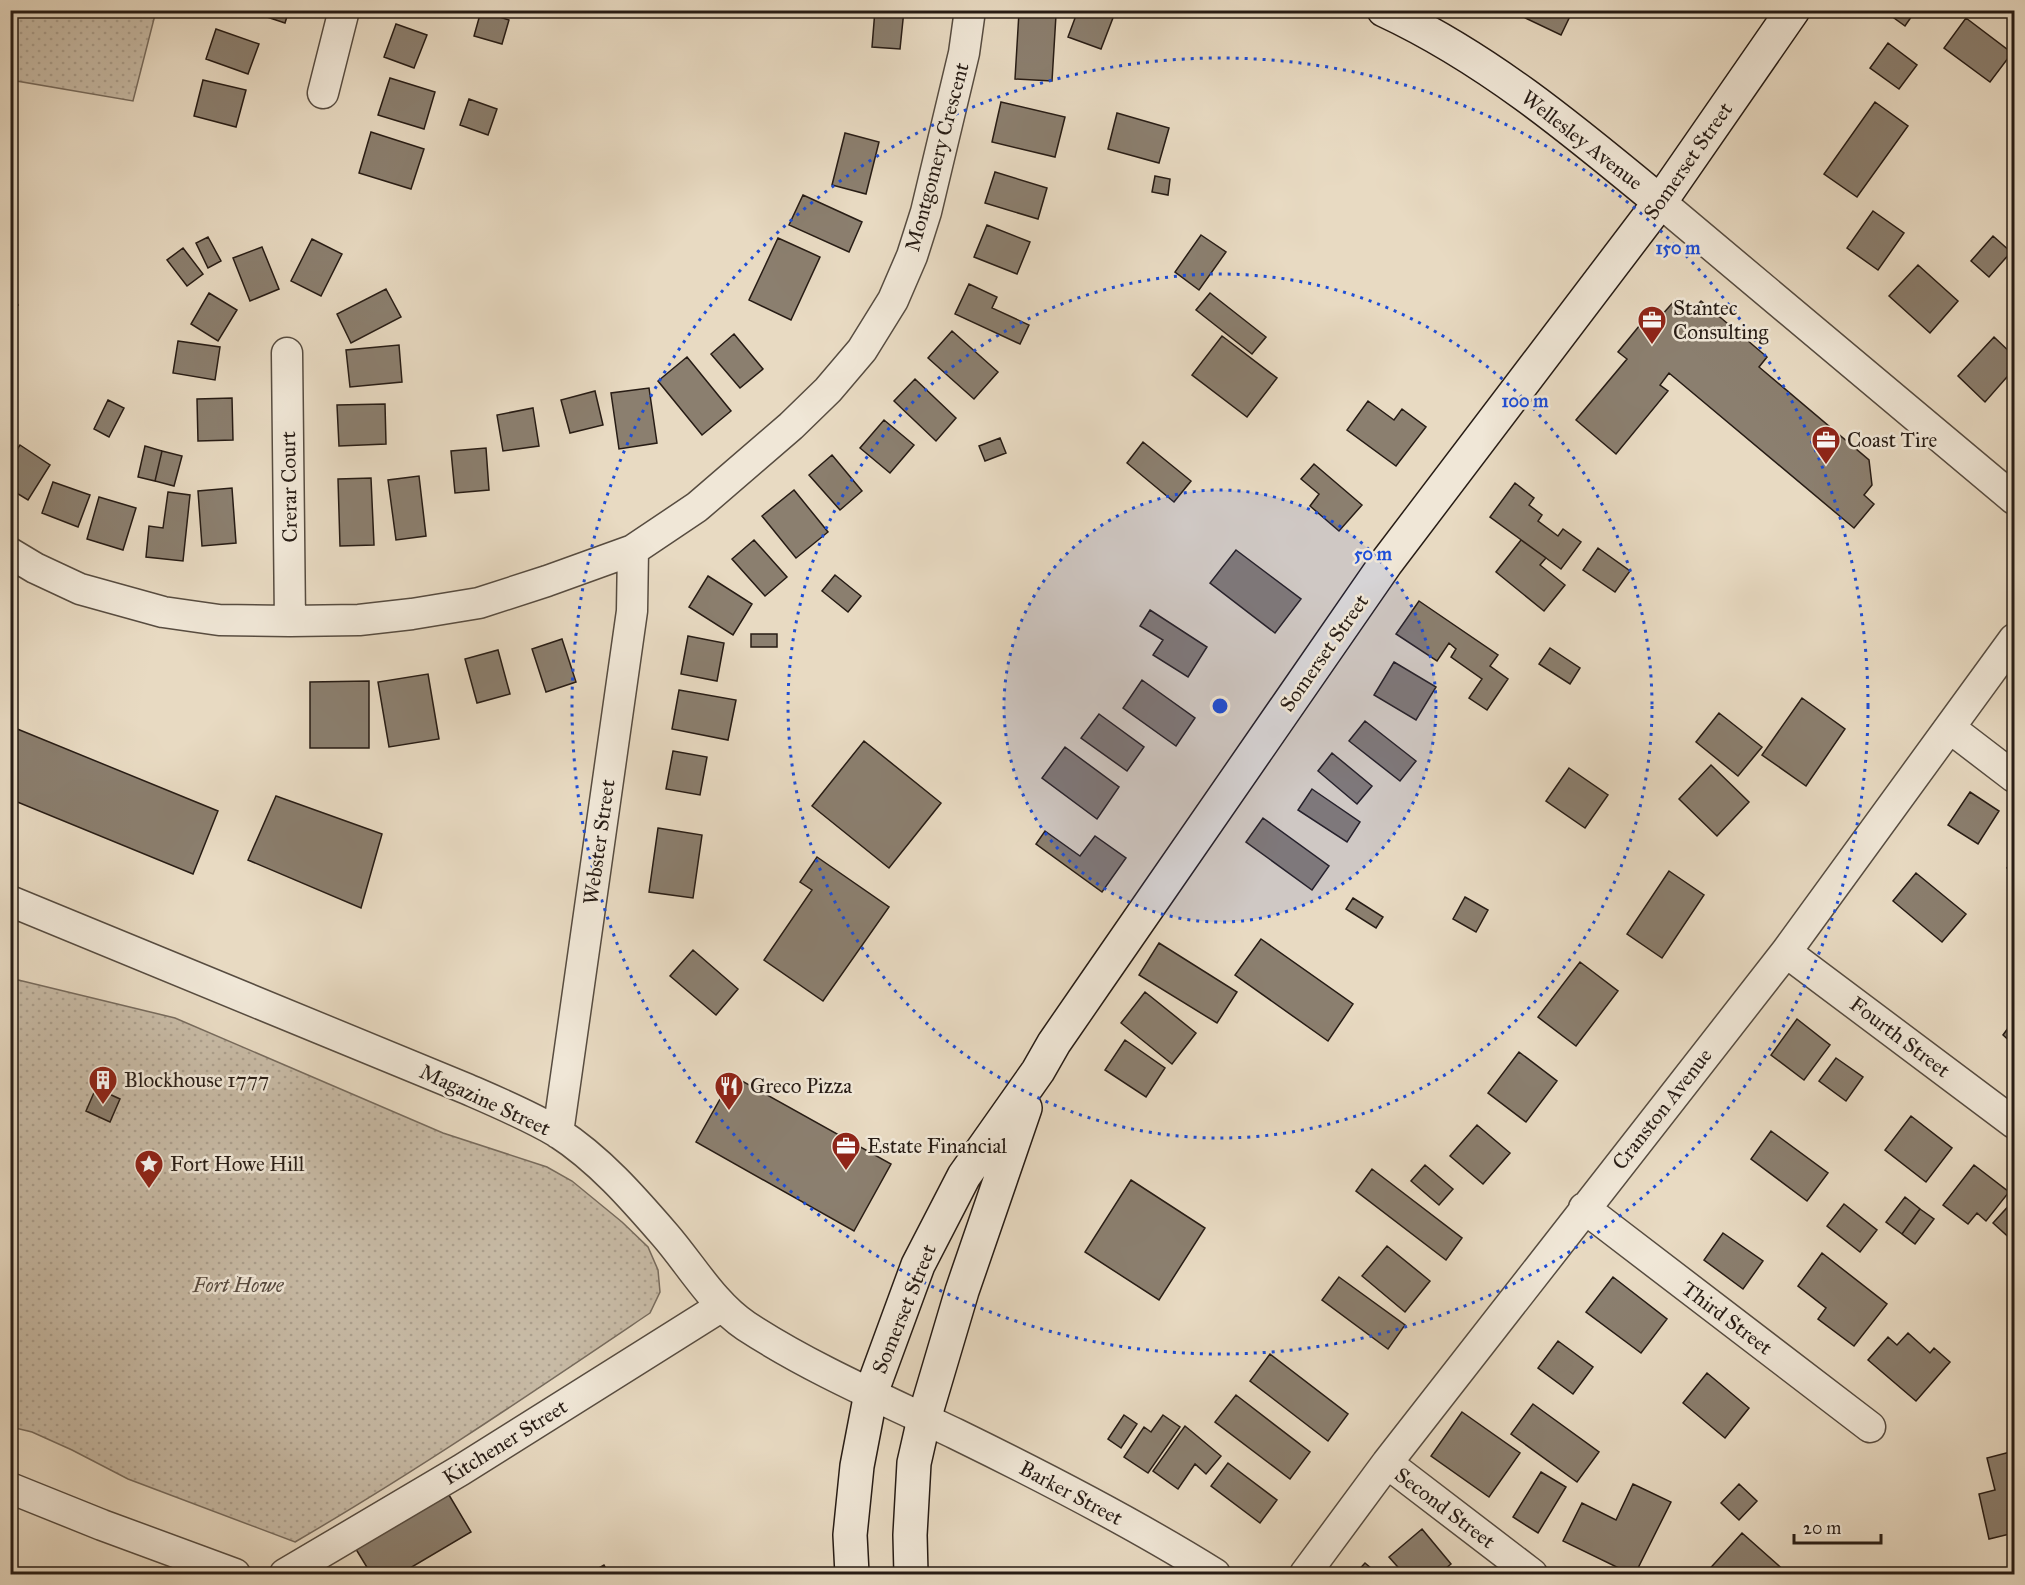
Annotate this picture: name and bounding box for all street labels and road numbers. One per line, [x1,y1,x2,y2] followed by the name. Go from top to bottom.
[899,59,975,254] street label: Montgomery Crescent
[1516,84,1648,196] street label: Wellesley Avenue
[1638,97,1738,225] street label: Somerset Street
[275,430,303,543] street label: Crerar Court
[1274,589,1374,717] street label: Somerset Street
[577,777,621,906] street label: Webster Street
[1845,991,1956,1083] street label: Fourth Street
[1606,1043,1718,1175] street label: Cranston Avenue
[415,1058,555,1142] street label: Magazine Street
[866,1240,942,1378] street label: Somerset Street
[1677,1275,1778,1361] street label: Third Street
[438,1393,573,1491] street label: Kitchener Street
[1015,1455,1128,1531] street label: Barker Street
[1390,1462,1501,1555] street label: Second Street

